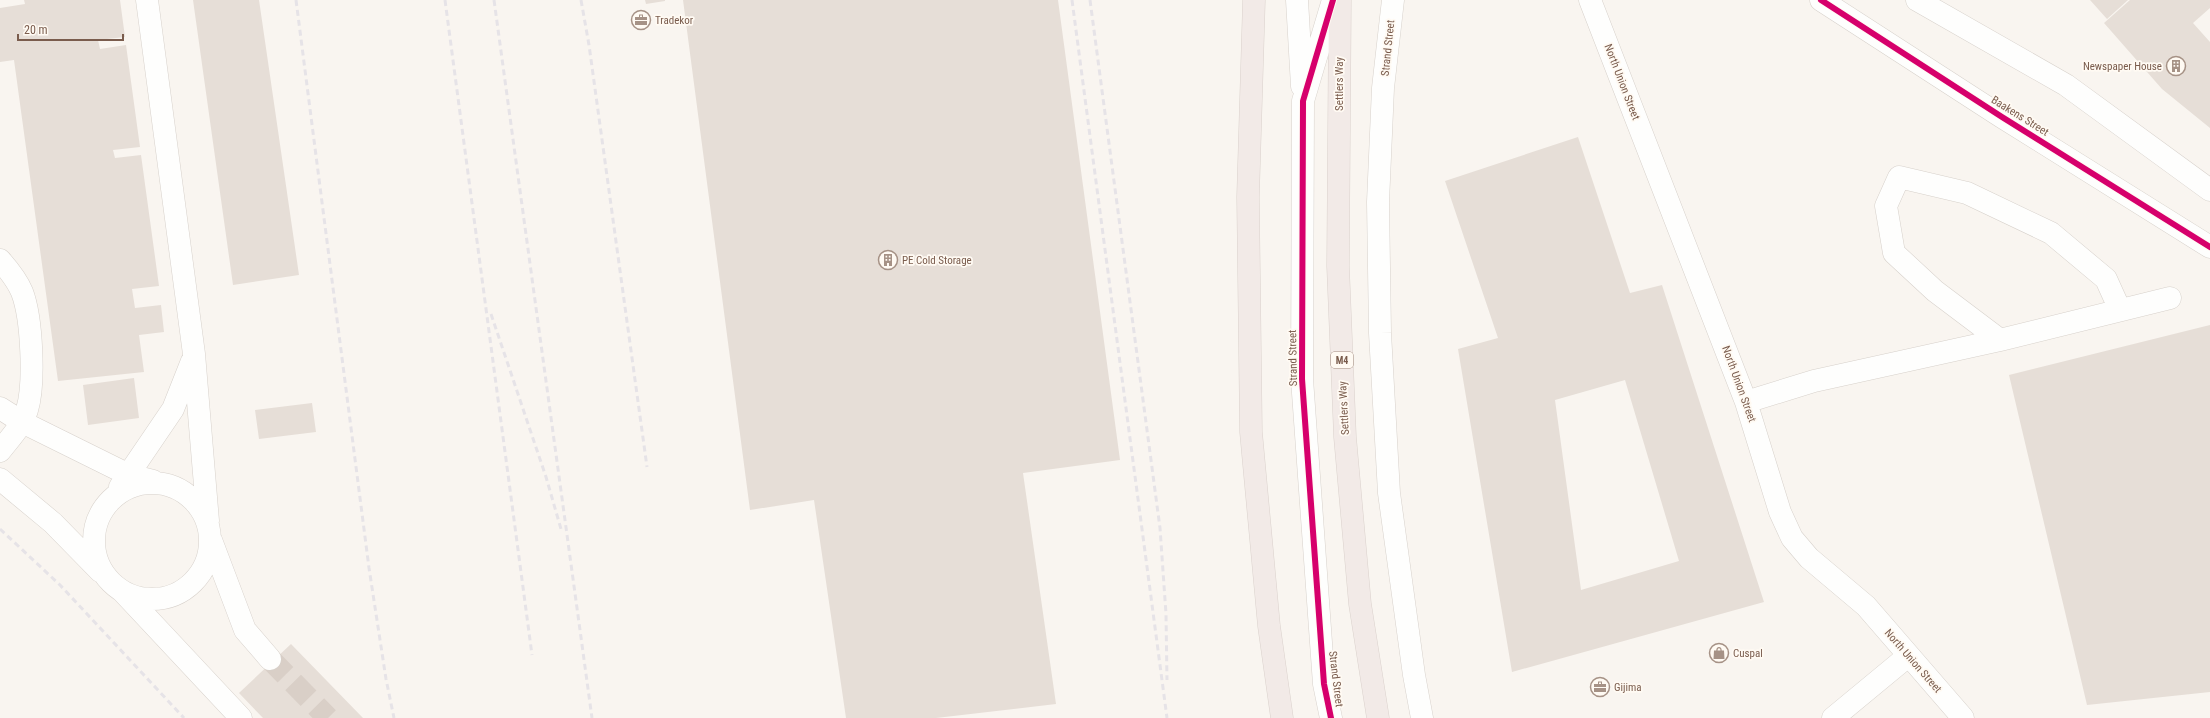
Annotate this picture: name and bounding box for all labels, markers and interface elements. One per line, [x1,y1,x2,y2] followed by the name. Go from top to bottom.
[630,9,652,31] office icon: Tradekor
[655,14,694,27] place label: Tradekor
[18,16,123,42] scale bar
[1379,19,1397,77] street label: Strand Street
[24,23,48,37] text: 20 m
[1602,42,1642,122] street label: North Union Street
[2165,55,2187,77] building icon: Newspaper House
[1333,57,1346,111] street label: Settlers Way
[2083,60,2162,73] place label: Newspaper House
[1989,93,2051,139] street label: Baakens Street
[877,249,899,271] building icon: PE Cold Storage
[902,254,972,267] place label: PE Cold Storage
[1286,330,1300,386] street label: Strand Street
[1719,344,1759,424] street label: North Union Street
[1331,352,1353,368] road number: M4
[1336,380,1352,435] street label: Settlers Way
[1882,626,1944,696] street label: North Union Street
[1708,642,1730,664] shop icon: Cuspal
[1733,647,1763,660] place label: Cuspal
[1326,650,1346,708] street label: Strand Street
[1589,676,1611,698] office icon: Gijima
[1614,681,1642,694] place label: Gijima

